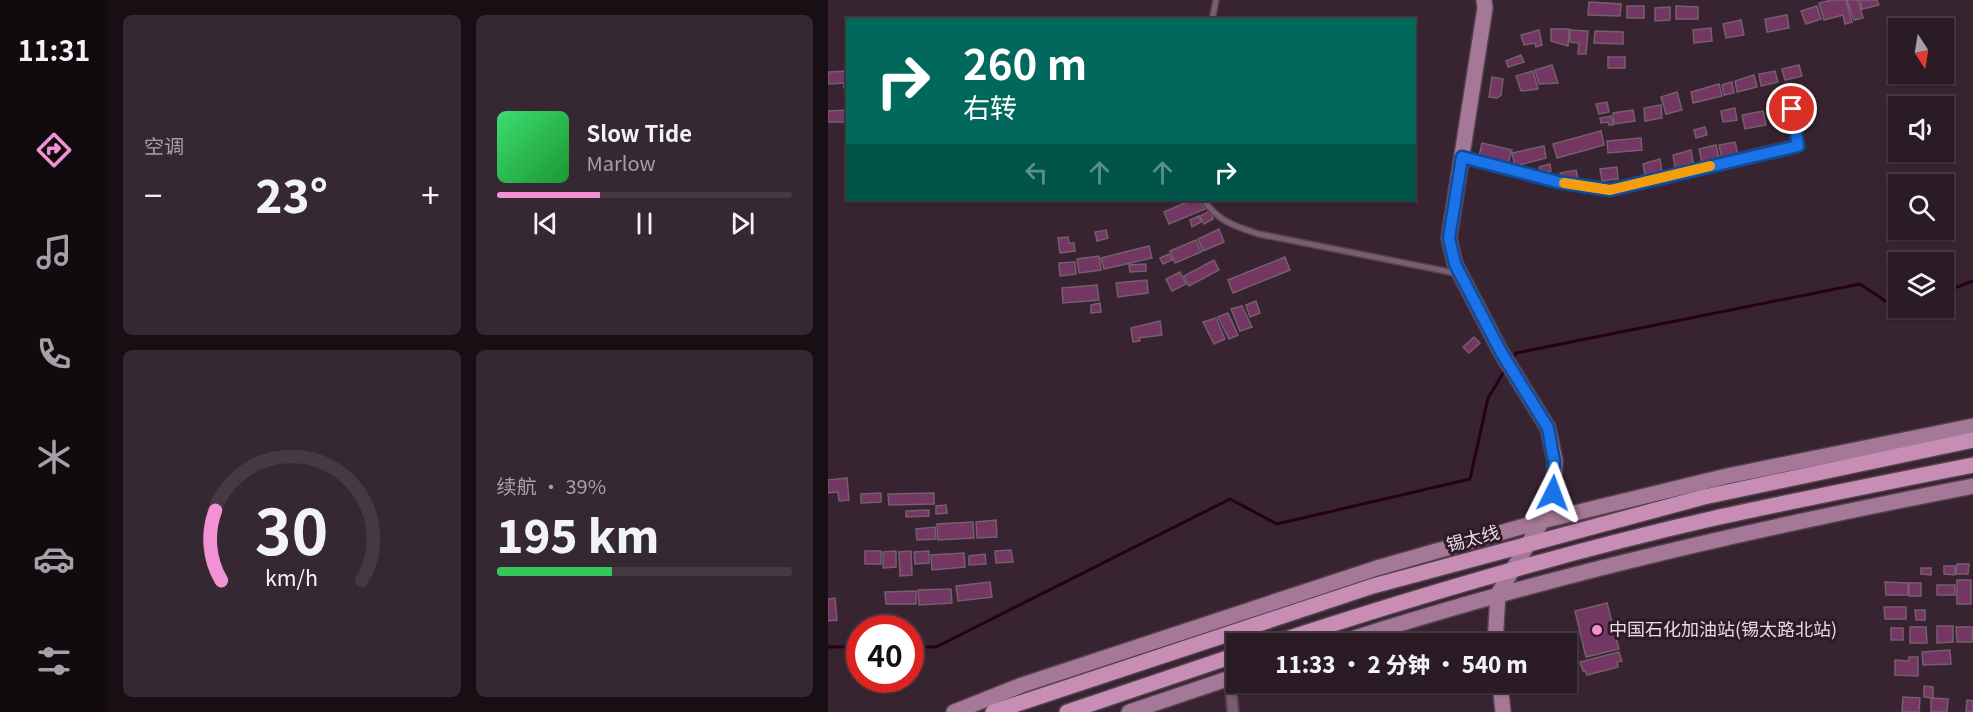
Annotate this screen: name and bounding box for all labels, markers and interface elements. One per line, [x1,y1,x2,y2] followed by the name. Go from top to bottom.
[1888,18,1954,84] north arrow
[1888,18,1954,318] map controls
[18,30,90,69] text: 11:31
[963,31,1087,92] text: 260 m
[864,42,942,120] icon: right
[1766,83,1817,134] pin
[963,87,1017,126] text: 右转
[1775,92,1808,125] icon: arrive
[1888,96,1954,162] button: sound
[587,116,692,148] text: Slow Tide
[33,129,75,171] icon: directions
[144,131,184,160] text: 空调
[587,148,655,177] text: Marlow
[1020,156,1053,189] icon: left
[1083,156,1116,189] icon: ahead
[1146,156,1179,189] icon: ahead
[1209,156,1242,189] icon: right
[256,161,328,226] text: 23°
[144,170,162,218] text: −
[421,170,440,218] text: +
[1888,174,1954,240] button: search
[529,207,562,240] icon: previous
[628,207,661,240] icon: pause
[726,207,759,240] icon: next
[33,231,75,273] icon: music
[1888,252,1954,318] button: layers
[33,333,75,375] icon: phone
[33,436,75,478] icon: climate
[1521,461,1585,525] position arrow
[497,471,606,500] text: 续航 · 39%
[255,483,329,573] text: 30
[497,501,659,566] text: 195 km
[1443,518,1502,557] street label: 锡太线
[33,538,75,580] icon: car
[265,561,318,592] text: km/h
[846,615,924,693] speed limit sign: 40
[1609,615,1837,641] place label: 中国石化加油站(锡太路北站)
[1590,623,1604,637] marker: 中国石化加油站(锡太路北站)
[33,640,75,682] icon: filters
[1275,647,1528,679] text: 11:33 · 2 分钟 · 540 m

